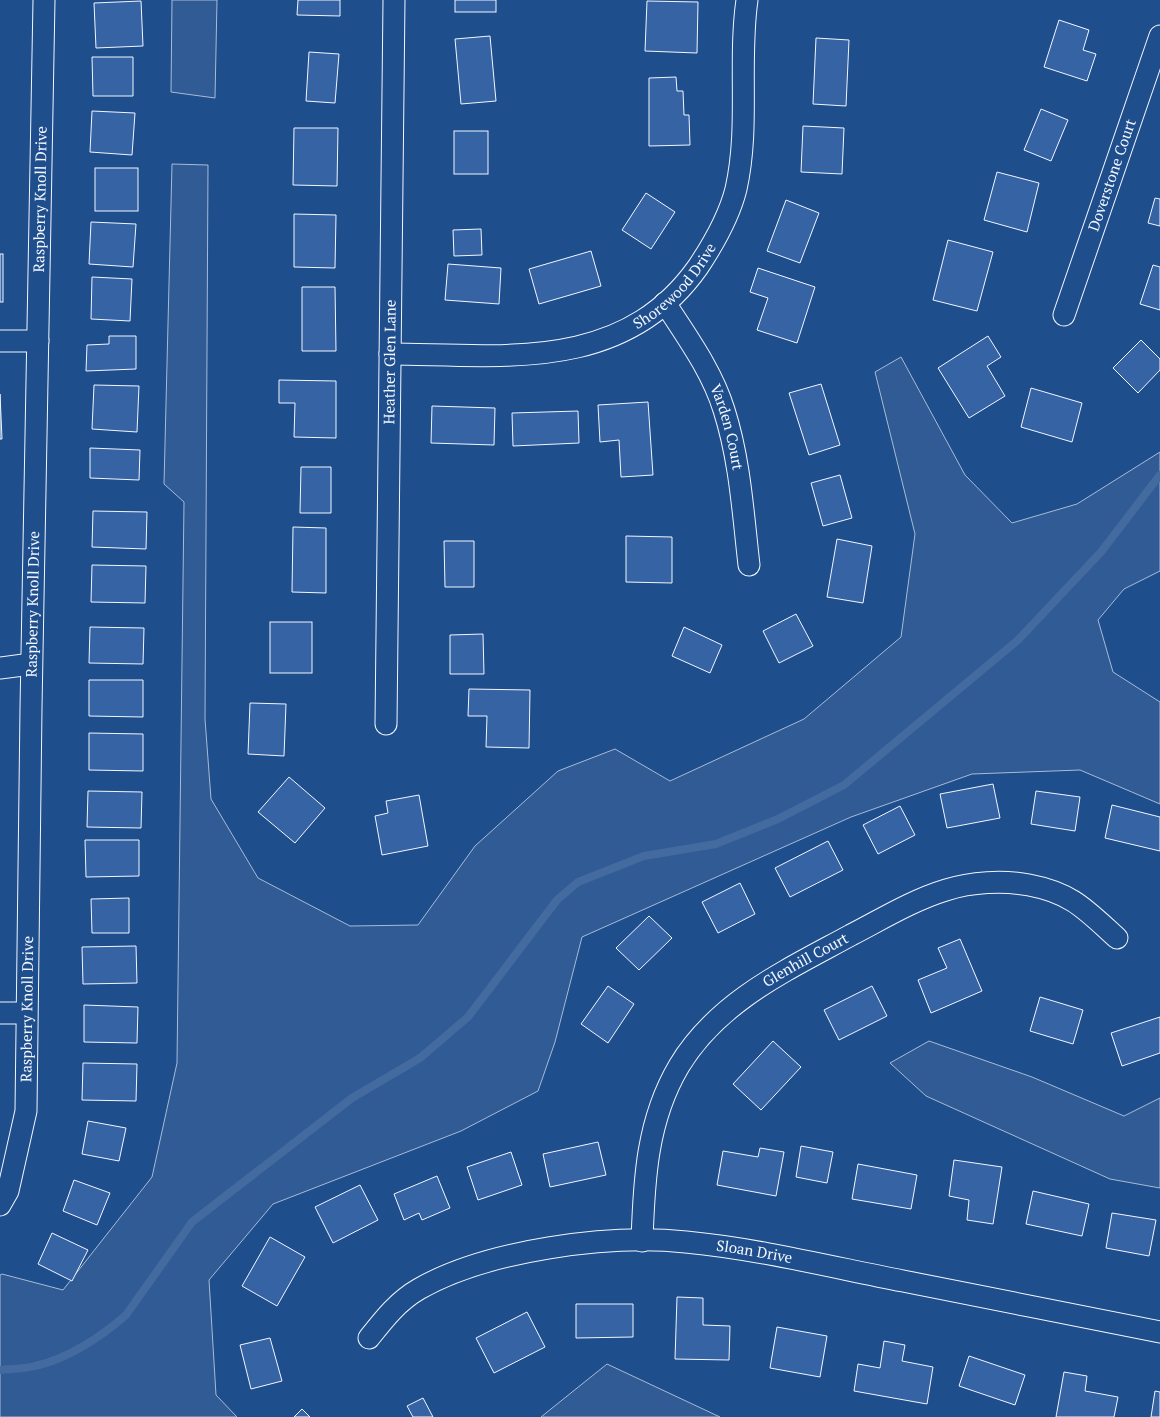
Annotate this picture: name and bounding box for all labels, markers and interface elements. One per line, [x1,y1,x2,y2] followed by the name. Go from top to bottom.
[1083,116,1140,233] street label: Doverstone Court
[28,126,51,273] street label: Raspberry Knoll Drive
[629,239,720,333] street label: Shorewood Drive
[378,300,400,424] street label: Heather Glen Lane
[706,381,749,472] street label: Varden Court
[21,531,43,677] street label: Raspberry Knoll Drive
[758,927,852,991] street label: Glenhill Court
[15,936,37,1082] street label: Raspberry Knoll Drive
[715,1235,794,1267] street label: Sloan Drive

